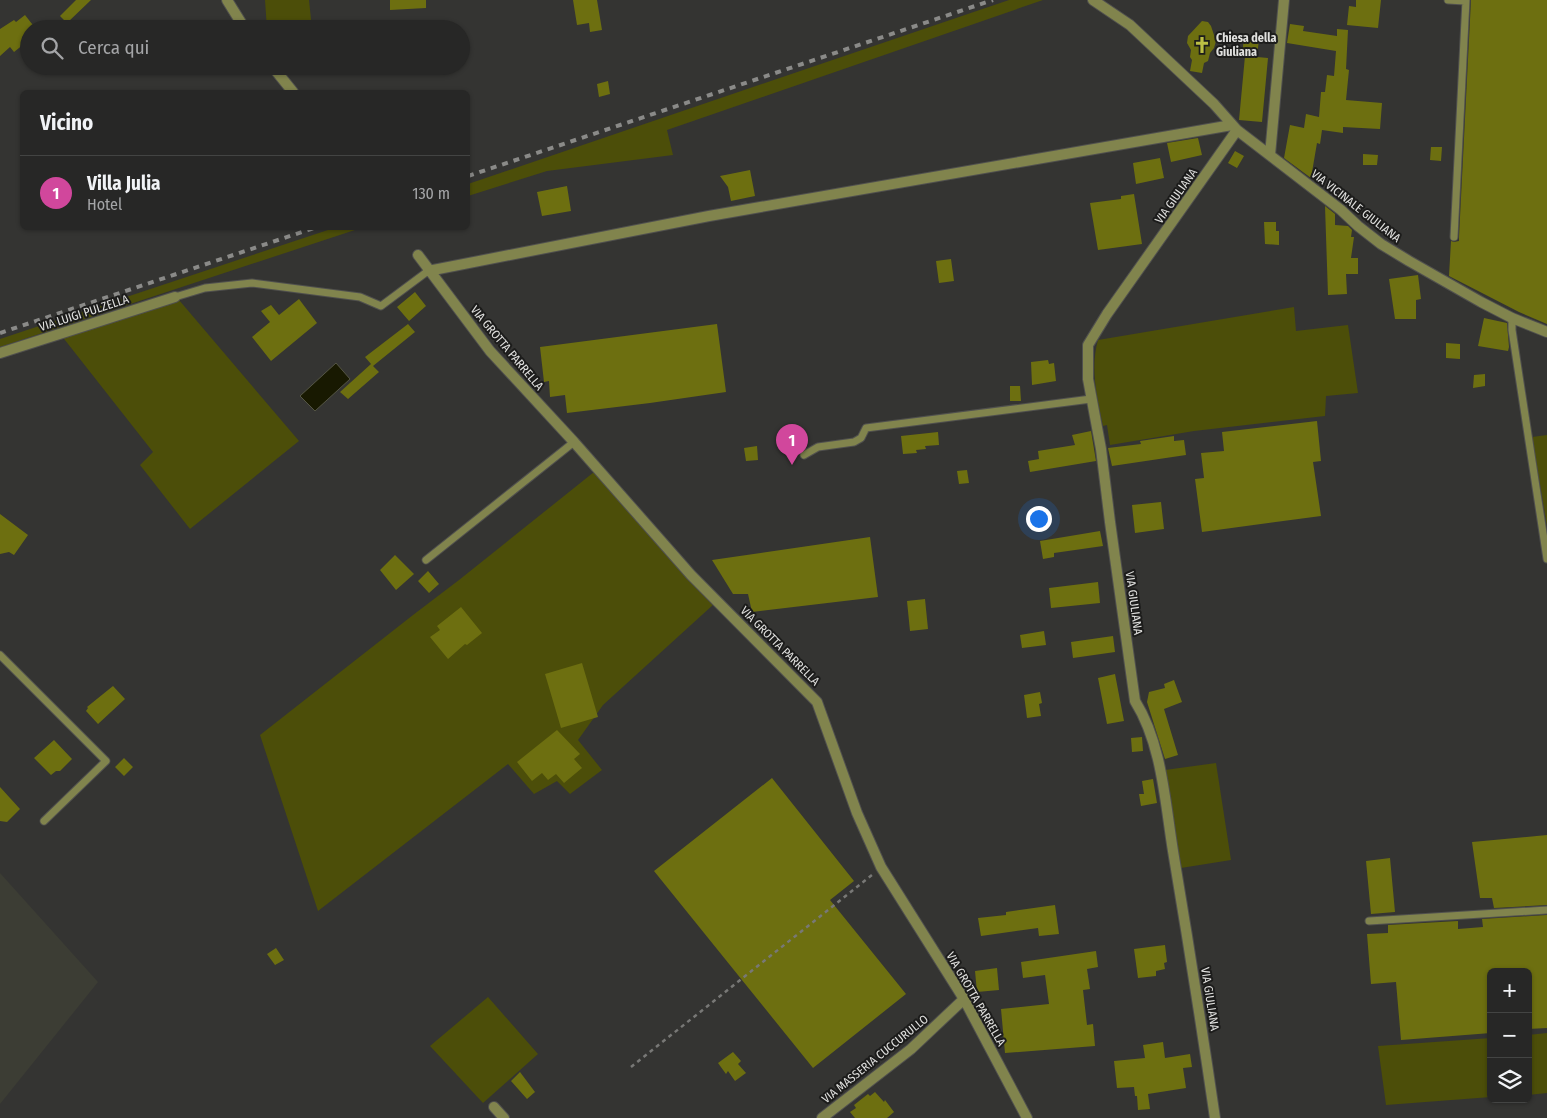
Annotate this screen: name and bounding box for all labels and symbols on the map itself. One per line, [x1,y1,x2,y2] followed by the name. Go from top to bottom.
[1216,31,1276,59] place label: Chiesa della Giuliana
[1192,35,1212,55] church icon: Chiesa della Giuliana
[1152,165,1200,226] street label: VIA GIULIANA
[1308,167,1404,246] street label: VIA VICINALE GIULIANA
[37,292,131,334] street label: VIA LUIGI PULZELLA
[468,303,547,394] street label: VIA GROTTA PARRELLA
[776,424,808,465] pin: 1
[1026,506,1052,532] your location
[1123,570,1145,636] street label: VIA GIULIANA
[738,604,823,689] street label: VIA GROTTA PARRELLA
[943,950,1009,1049] street label: VIA GROTTA PARRELLA
[1198,966,1222,1032] street label: VIA GIULIANA
[819,1012,931,1106] street label: VIA MASSERIA CUCCURULLO

